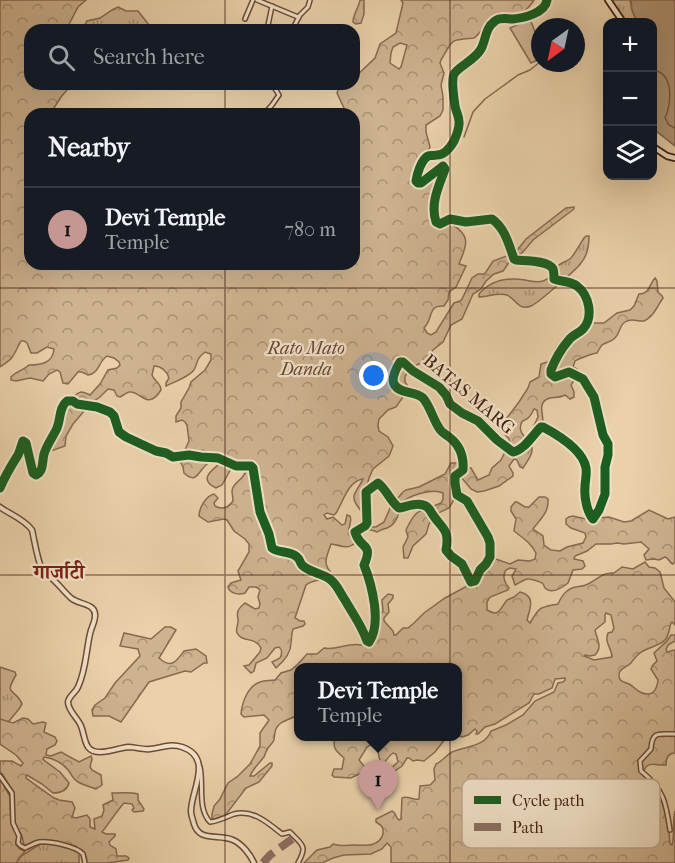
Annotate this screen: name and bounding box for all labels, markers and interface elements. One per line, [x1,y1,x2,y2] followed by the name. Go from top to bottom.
[531,18,585,72] north arrow
[603,18,657,180] map controls
[603,18,657,72] button: +
[24,24,360,90] search box
[45,41,78,74] icon: search
[93,44,205,70] text: Search here
[603,72,657,126] button: −
[603,126,657,180] button: layers
[48,132,130,163] text: Nearby
[105,205,225,231] text: Devi Temple
[64,218,71,241] text: 1
[284,218,336,241] text: 780 m
[105,231,169,254] text: Temple
[266,338,345,380] park label: Rato Mato Danda
[419,350,519,439] street label: BATAS MARG
[359,361,388,390] your location
[32,560,86,584] district label: गार्जाटी
[294,663,462,741] popup
[318,678,438,704] text: Devi Temple
[318,704,382,727] text: Temple
[358,760,398,810] pin: 1
[462,779,660,848] legend
[512,791,584,810] text: Cycle path
[512,818,544,837] text: Path

